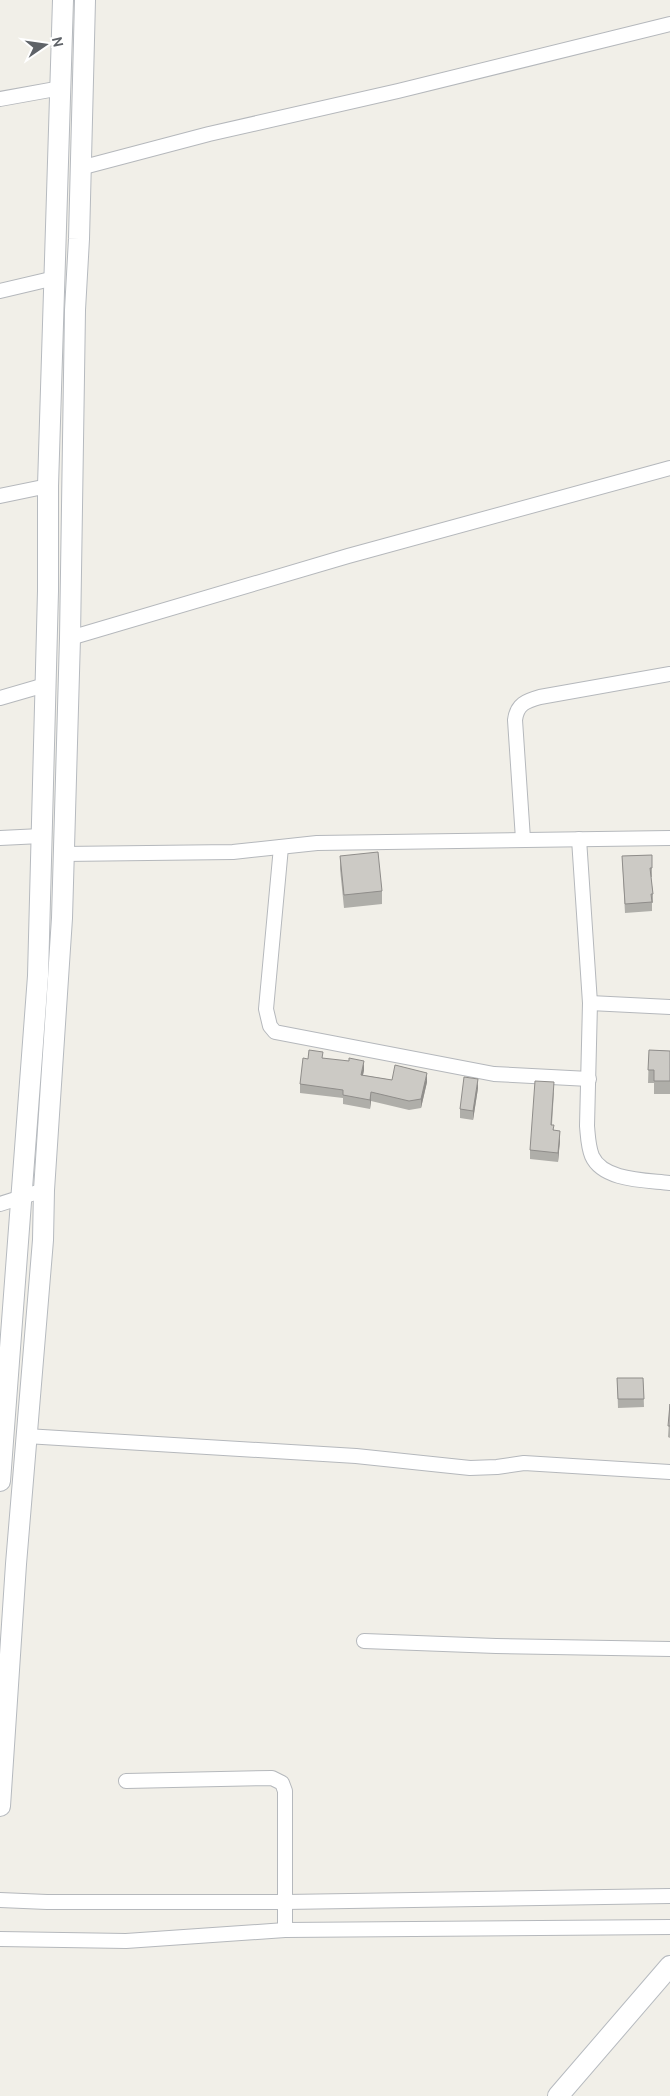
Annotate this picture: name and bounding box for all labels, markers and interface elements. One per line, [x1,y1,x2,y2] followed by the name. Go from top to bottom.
[20,20,70,70] north arrow
[48,35,68,49] text: N

